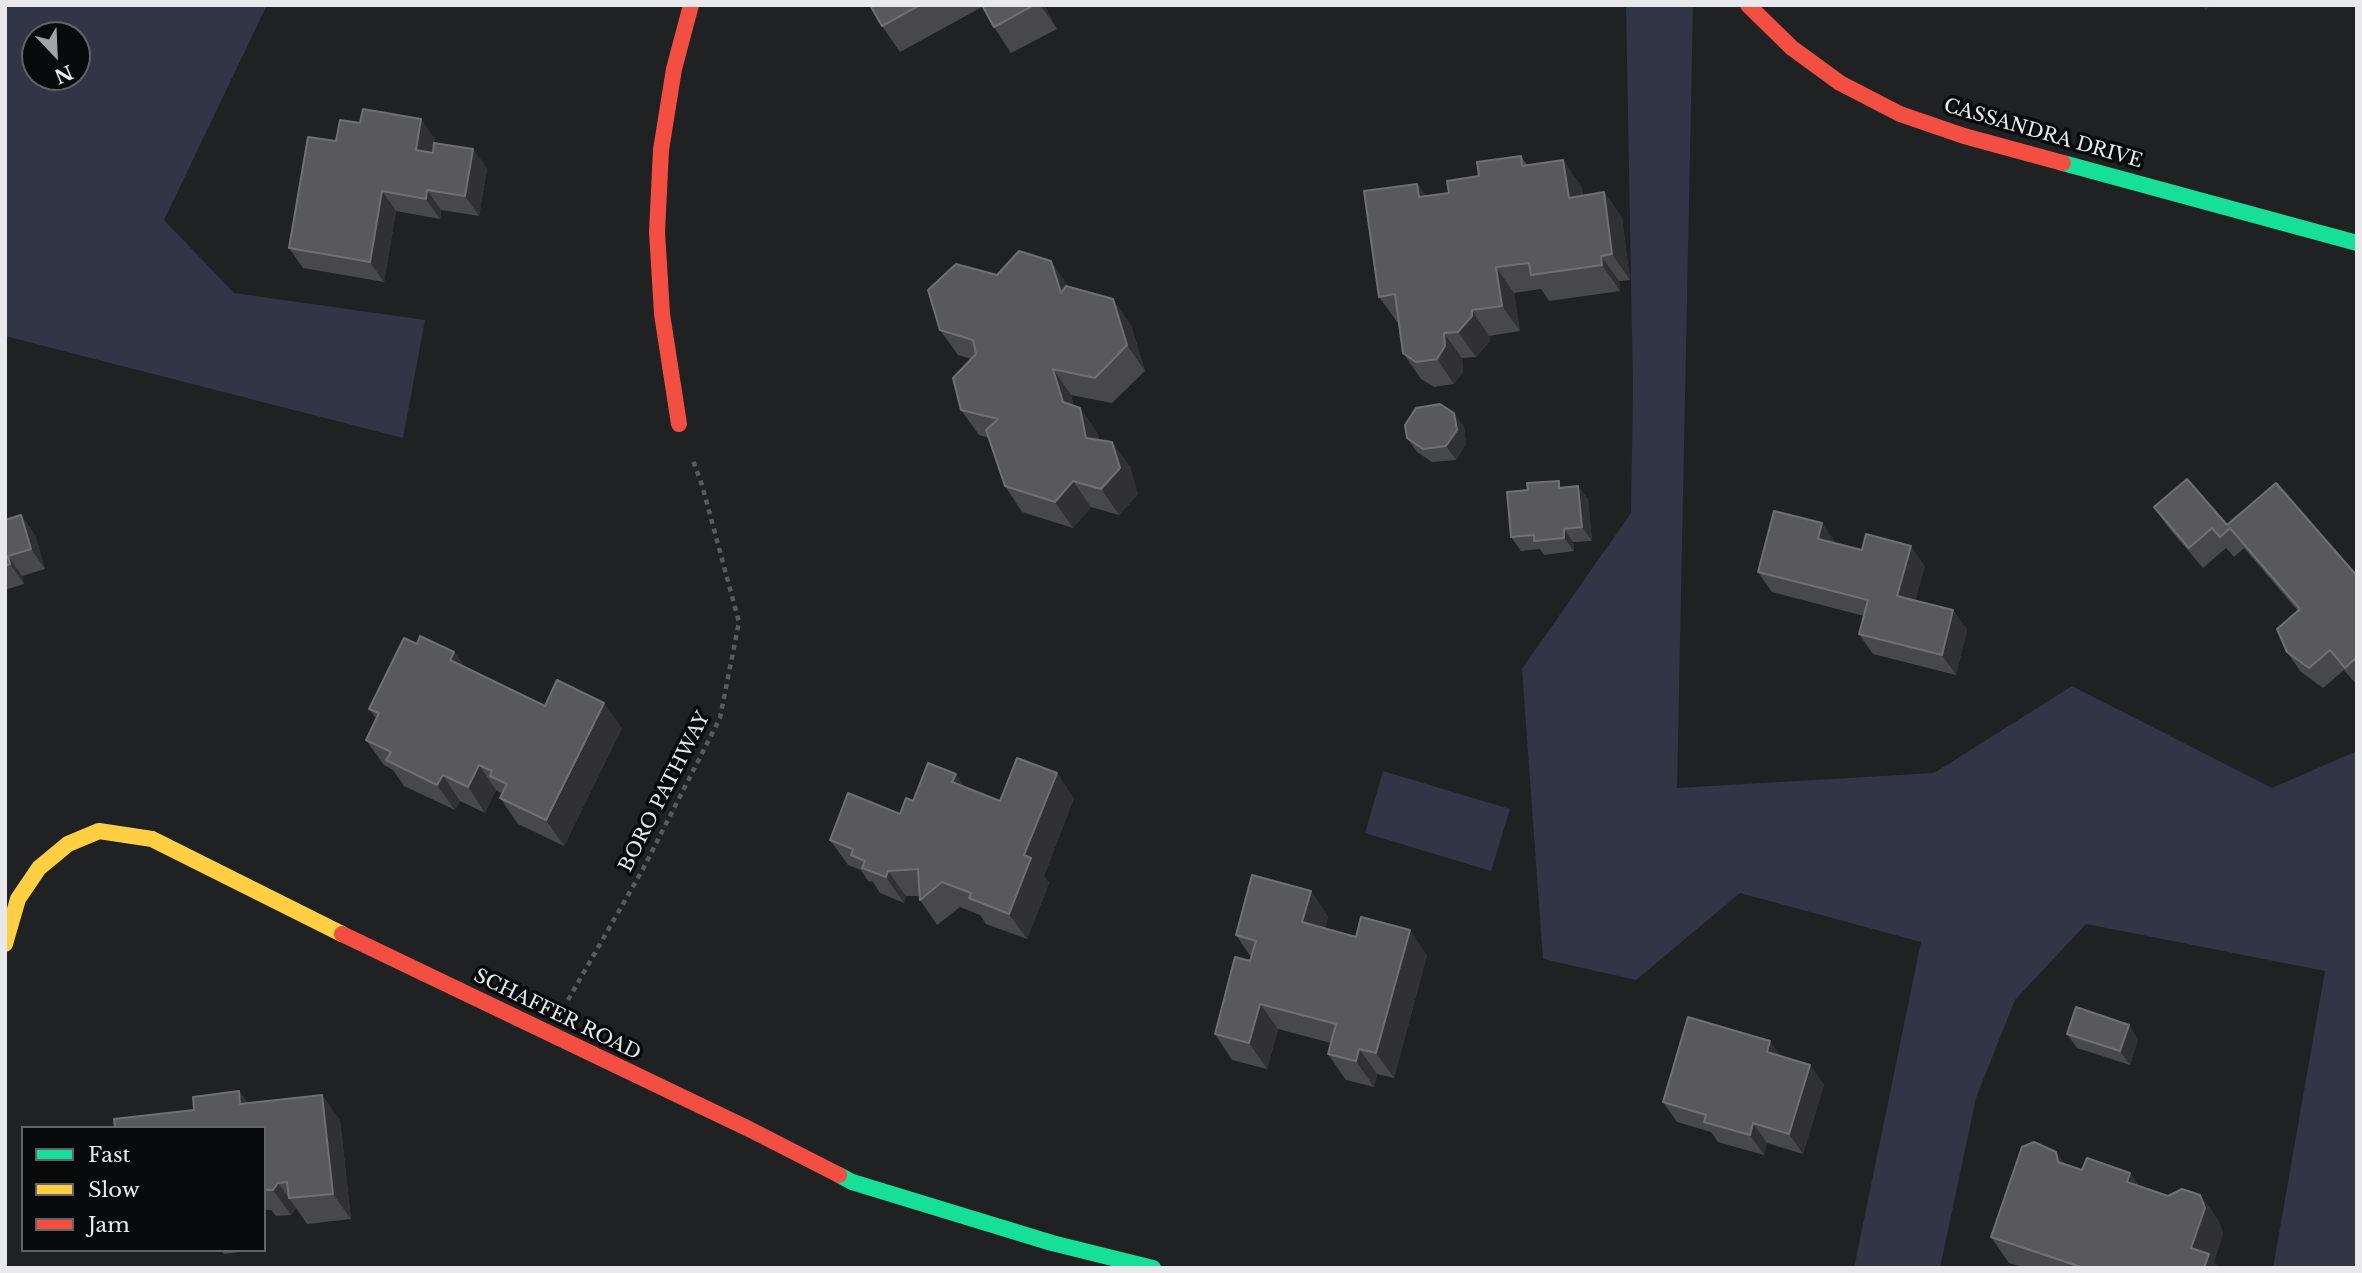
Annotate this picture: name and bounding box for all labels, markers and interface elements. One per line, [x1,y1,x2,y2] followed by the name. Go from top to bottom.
[21,21,91,91] north arrow
[51,60,76,88] text: N
[1941,95,2145,173] street label: CASSANDRA DRIVE
[615,708,715,876] street label: BORO PATHWAY
[470,965,644,1065] street label: SCHAFFER ROAD
[21,1126,266,1252] legend
[88,1142,130,1168] text: Fast
[88,1177,140,1203] text: Slow
[88,1212,130,1238] text: Jam

